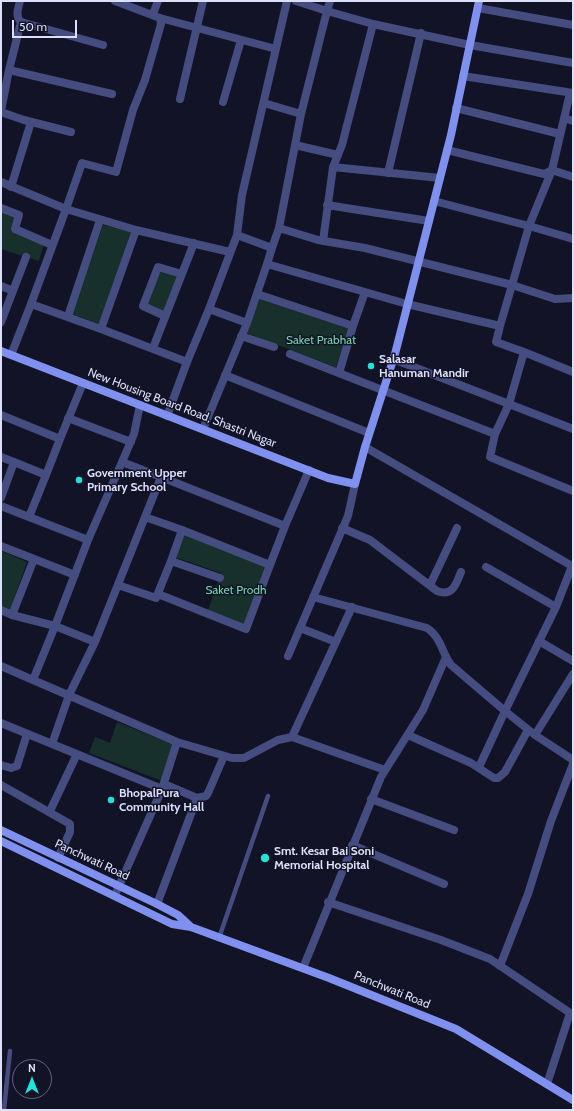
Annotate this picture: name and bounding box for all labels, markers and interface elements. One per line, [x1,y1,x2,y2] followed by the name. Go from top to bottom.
[14,12,79,38] scale bar
[19,19,47,34] text: 50 m
[286,333,356,347] park label: Saket Prabhat
[379,352,469,380] place label: Salasar Hanuman Mandir
[366,361,376,371] marker: Salasar Hanuman Mandir
[86,365,278,451] street label: New Housing Board Road, Shastri Nagar
[87,466,187,494] place label: Government Upper Primary School
[74,475,84,485] marker: Government Upper Primary School
[206,583,266,597] park label: Saket Prodh
[119,786,204,814] place label: BhopalPura Community Hall
[106,795,116,805] marker: BhopalPura Community Hall
[52,836,132,884] street label: Panchwati Road
[274,844,374,872] place label: Smt. Kesar Bai Soni Memorial Hospital
[259,852,271,864] marker: Smt. Kesar Bai Soni Memorial Hospital
[352,968,432,1012] street label: Panchwati Road
[12,1059,52,1099] north arrow
[28,1061,36,1075] text: N

